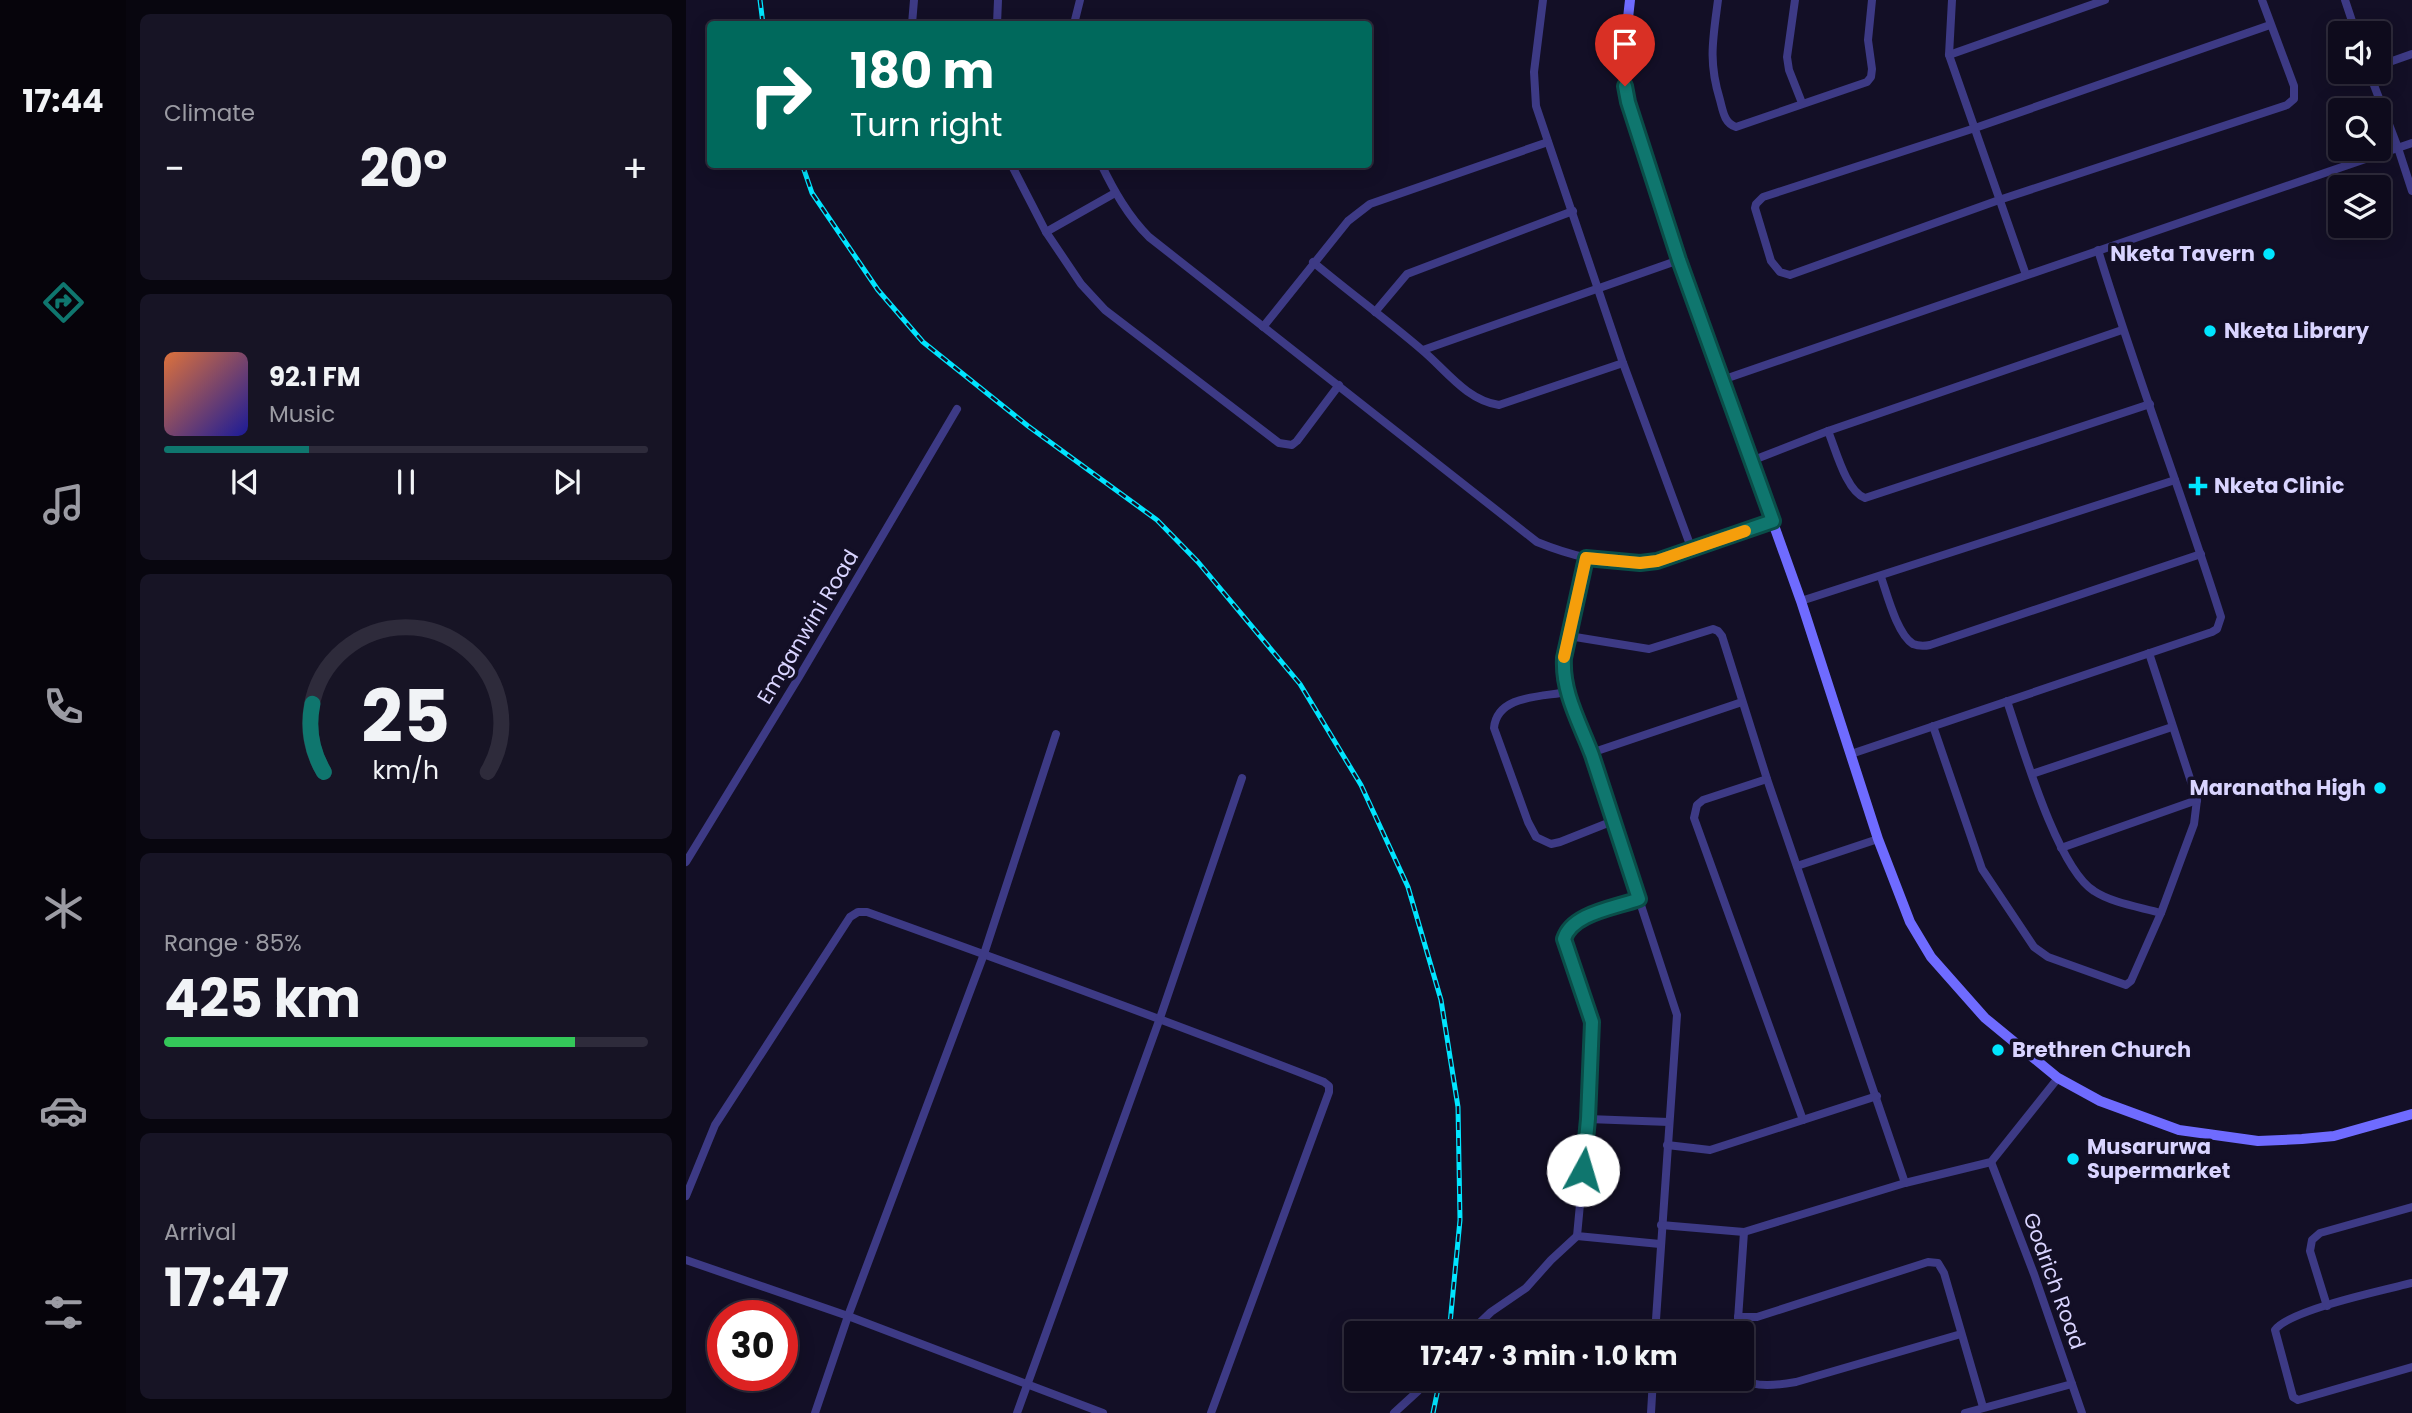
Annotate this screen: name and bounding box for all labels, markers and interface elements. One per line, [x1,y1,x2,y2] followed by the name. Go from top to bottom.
[1595,14,1655,86] pin
[2328,21,2391,238] map controls
[2328,21,2391,84] button: sound
[1606,25,1644,63] icon: arrive
[850,37,994,105] text: 180 m
[735,49,826,140] icon: right
[22,78,104,123] text: 17:44
[164,97,255,129] text: Climate
[2328,98,2391,161] button: search
[850,102,1002,147] text: Turn right
[360,132,447,205] text: 20°
[164,142,185,195] text: −
[622,142,648,195] text: +
[2328,175,2391,238] button: layers
[2110,239,2255,268] place label: Nketa Tavern
[2261,246,2277,262] marker: Nketa Tavern
[39,278,88,327] icon: directions
[2224,316,2370,345] place label: Nketa Library
[2202,323,2218,339] marker: Nketa Library
[269,359,361,395] text: 92.1 FM
[269,398,335,430] text: Music
[226,463,264,501] icon: previous
[387,463,425,501] icon: pause
[548,463,586,501] icon: next
[2214,471,2345,500] place label: Nketa Clinic
[2188,476,2208,496] marker: Nketa Clinic
[39,480,88,529] icon: music
[750,544,865,709] street label: Emganwini Road
[362,667,450,768] text: 25
[39,682,88,731] icon: phone
[373,753,439,788] text: km/h
[2189,773,2366,802] place label: Maranatha High
[2372,780,2388,796] marker: Maranatha High
[39,884,88,933] icon: climate
[164,927,302,959] text: Range · 85%
[164,962,361,1035] text: 425 km
[2012,1035,2191,1064] place label: Brethren Church
[1990,1042,2006,1058] marker: Brethren Church
[39,1086,88,1135] icon: car
[2087,1132,2230,1185] place label: Musarurwa Supermarket
[1546,1133,1620,1207] position arrow
[2065,1151,2081,1167] marker: Musarurwa Supermarket
[2016,1209,2093,1353] street label: Godrich Road
[164,1216,236,1248] text: Arrival
[164,1251,289,1324] text: 17:47
[39,1288,88,1337] icon: filters
[707,1300,798,1391] speed limit sign: 30
[1420,1338,1678,1374] text: 17:47 · 3 min · 1.0 km

